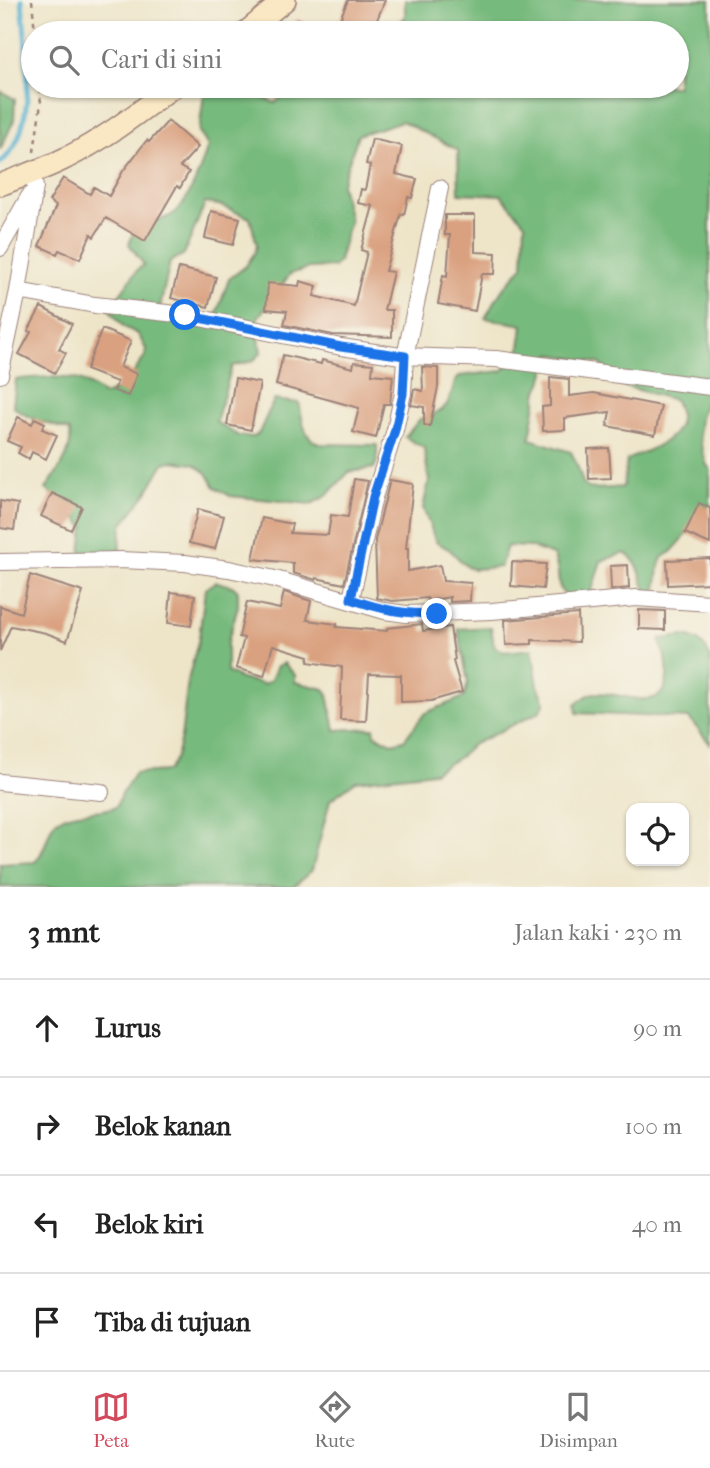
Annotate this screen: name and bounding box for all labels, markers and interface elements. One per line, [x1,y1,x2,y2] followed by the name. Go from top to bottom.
[21,21,689,98] search box
[45,41,83,79] icon: search
[101,44,222,75] text: Cari di sini
[169,299,200,330] route start
[421,598,452,629] route end
[626,803,689,866] map controls
[626,803,689,866] button: locate
[28,915,100,950] text: 3 mnt
[514,919,682,946] text: Jalan kaki · 230 m
[28,1009,66,1047] icon: ahead
[95,1013,161,1044] text: Lurus
[633,1015,682,1042] text: 90 m
[28,1107,66,1145] icon: right
[95,1111,231,1142] text: Belok kanan
[624,1113,682,1140] text: 100 m
[28,1205,66,1243] icon: left
[95,1209,203,1240] text: Belok kiri
[632,1211,682,1238] text: 40 m
[28,1303,66,1341] icon: arrive
[95,1307,251,1338] text: Tiba di tujuan
[92,1388,130,1452] tab: Peta
[314,1388,355,1452] tab: Rute
[539,1388,618,1452] tab: Disimpan

